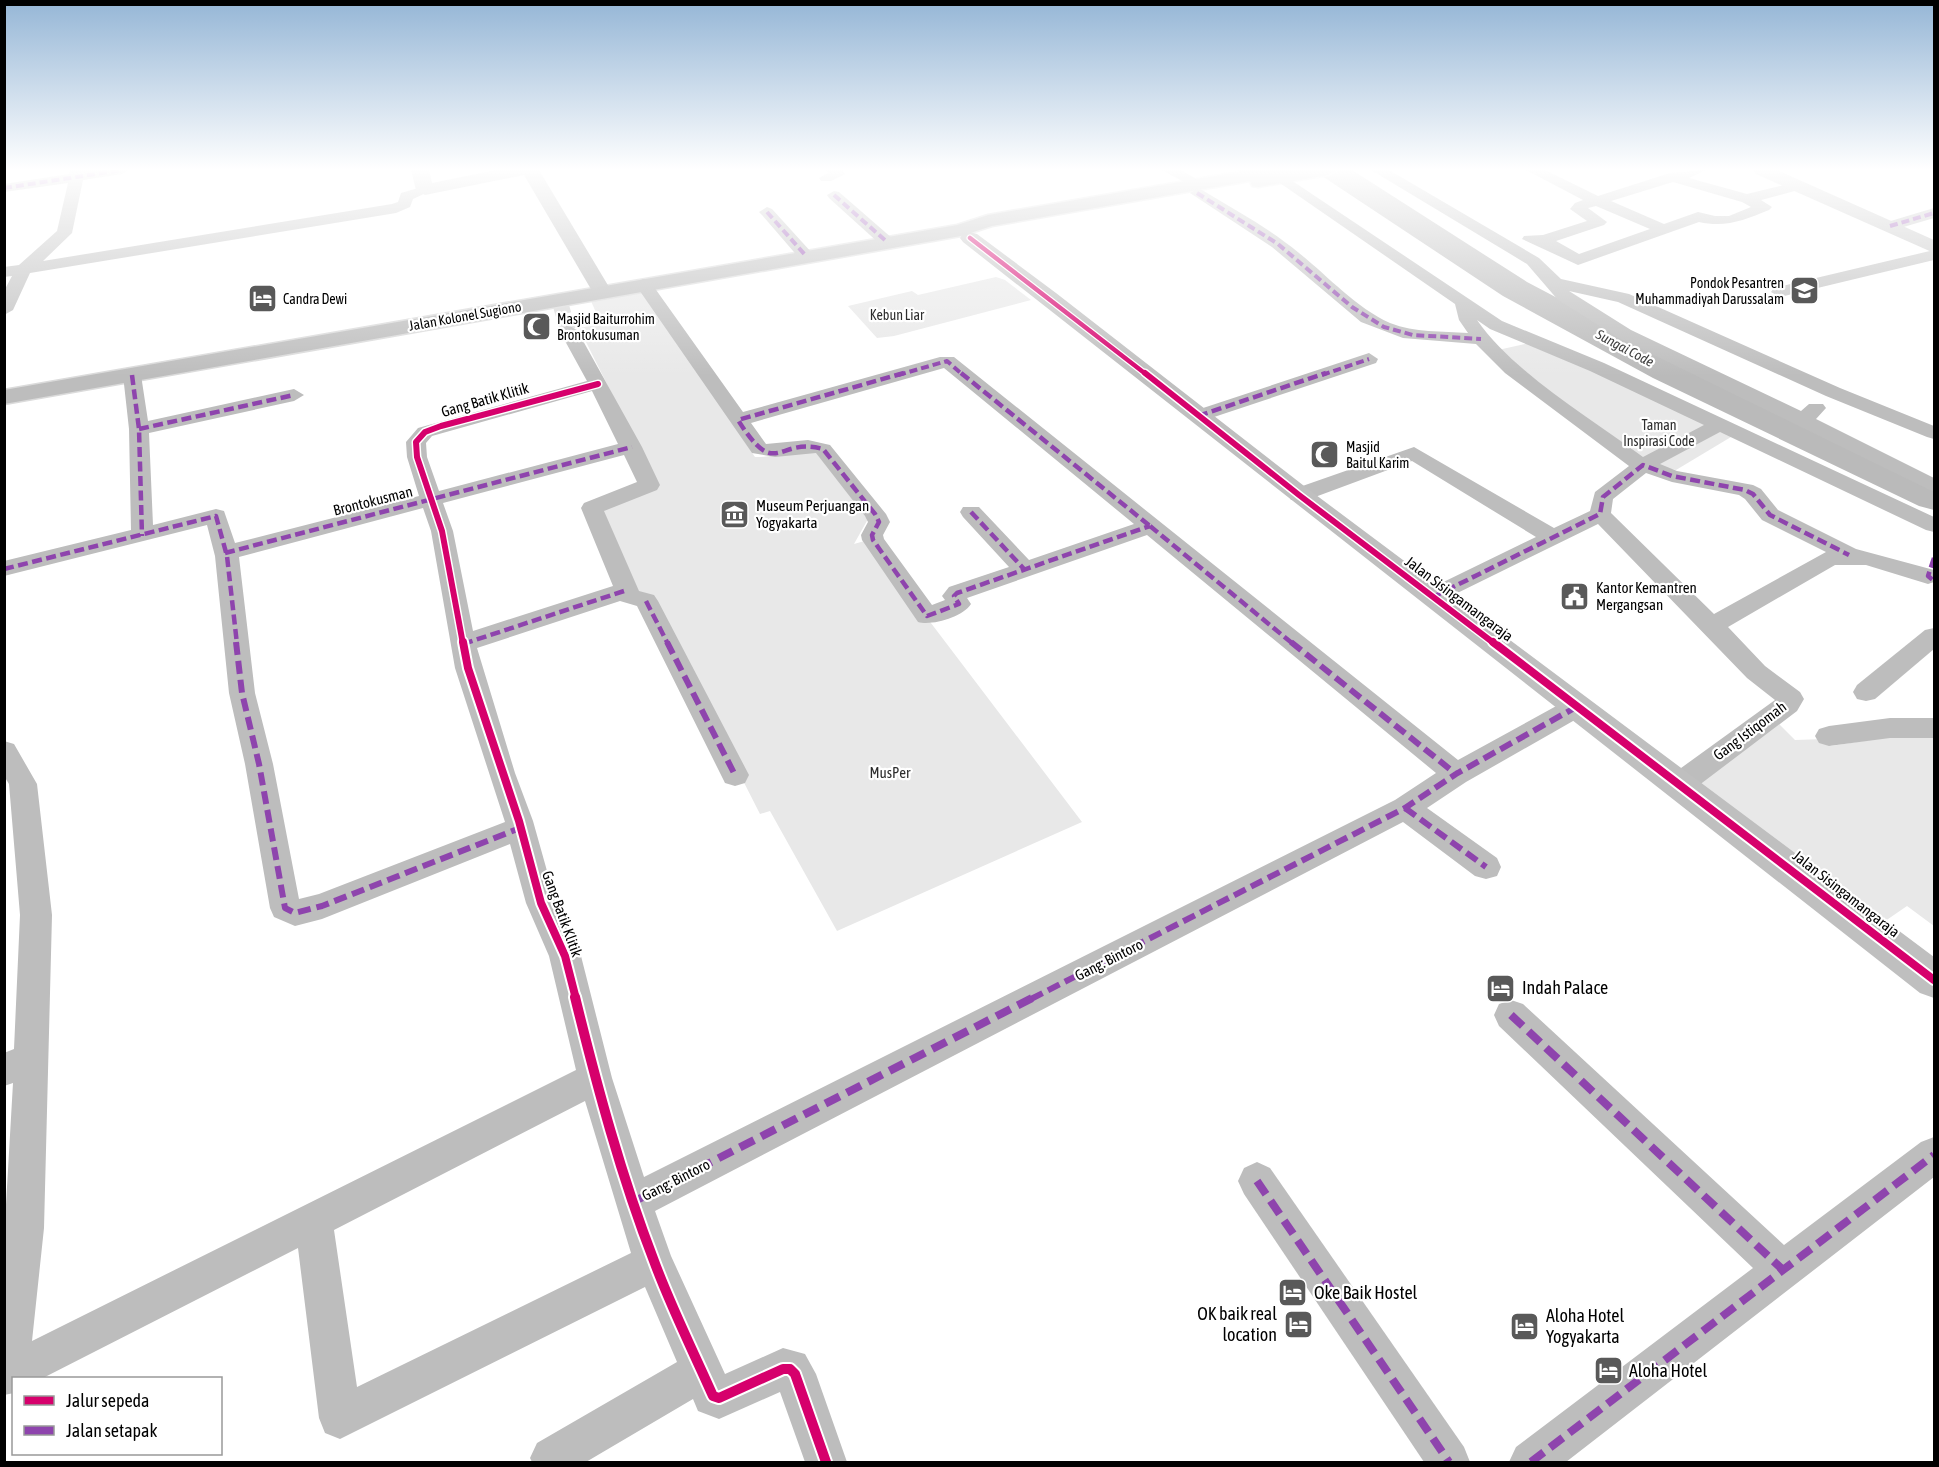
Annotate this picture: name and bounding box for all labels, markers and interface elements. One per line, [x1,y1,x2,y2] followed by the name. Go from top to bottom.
[1635,275,1784,307] place label: Pondok Pesantren Muhammadiyah Darussalam
[1789,275,1821,307] school or university icon: Pondok Pesantren Muhammadiyah Darussalam
[246,283,278,315] hotel icon: Candra Dewi
[283,291,347,307] place label: Candra Dewi
[408,298,522,334] street label: Jalan Kolonel Sugiono
[870,307,925,323] park label: Kebun Liar
[520,311,552,343] mosque icon: Masjid Baiturrohim Brontokusuman
[557,311,655,343] place label: Masjid Baiturrohim Brontokusuman
[1592,326,1657,370] water label: Sungai Code
[439,379,531,420] street label: Gang Batik Klitik
[1623,417,1695,449] park label: Taman Inspirasi Code
[1309,439,1341,471] mosque icon: Masjid Baitul Karim
[1346,439,1409,471] place label: Masjid Baitul Karim
[331,482,414,519] street label: Brontokusman
[756,497,869,531] place label: Museum Perjuangan Yogyakarta
[719,499,751,531] museum icon: Museum Perjuangan Yogyakarta
[1402,552,1517,645] street label: Jalan Sisingamangaraja
[1596,579,1697,613] place label: Kantor Kemantren Mergangsan
[1559,581,1591,613] public building icon: Kantor Kemantren Mergangsan
[1710,698,1789,764] street label: Gang Istiqomah
[869,764,911,781] park label: MusPer
[1790,847,1903,941] street label: Jalan Sisingamangaraja
[539,868,586,960] street label: Gang Batik Klitik
[1072,935,1146,984] street label: Gang: Bintoro
[1485,972,1517,1004] hotel icon: Indah Palace
[1522,977,1608,998] place label: Indah Palace
[639,1155,713,1204] street label: Gang: Bintoro
[1277,1277,1309,1309] hotel icon: Oke Baik Hostel
[1314,1282,1418,1303] place label: Oke Baik Hostel
[1197,1303,1277,1345] place label: OK baik real location
[1546,1305,1625,1347] place label: Aloha Hotel Yogyakarta
[1282,1308,1314,1340] hotel icon: OK baik real location
[1509,1310,1541,1342] hotel icon: Aloha Hotel Yogyakarta
[1592,1355,1624,1387] hotel icon: Aloha Hotel
[1629,1360,1708,1381] place label: Aloha Hotel
[12,1377,222,1455] legend
[66,1390,149,1411] text: Jalur sepeda
[66,1420,157,1441] text: Jalan setapak

